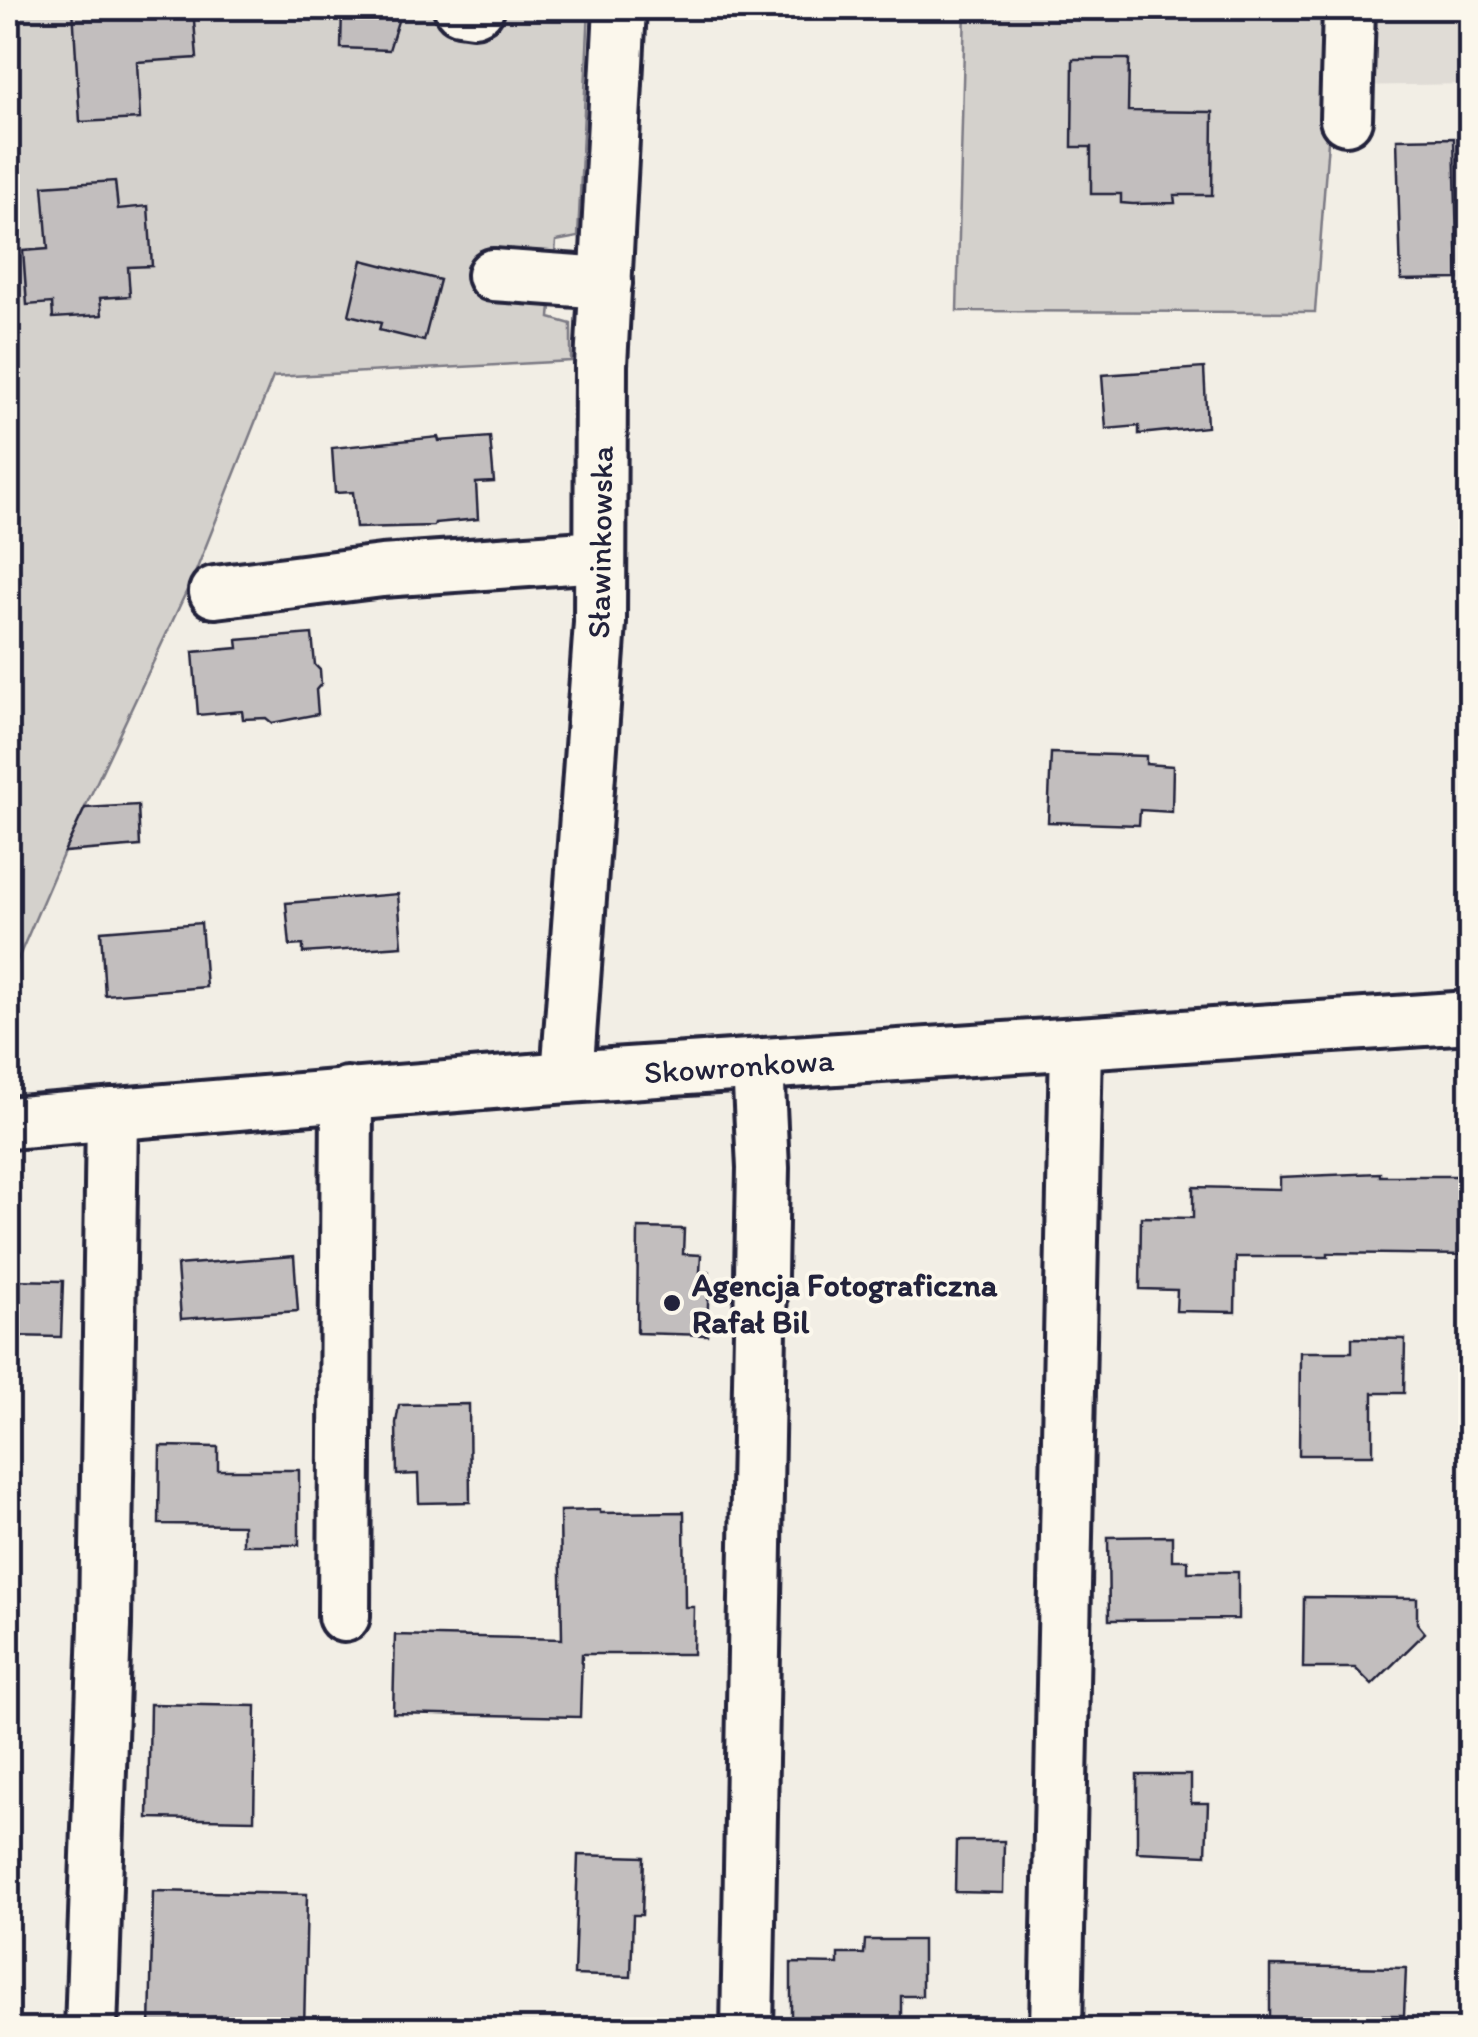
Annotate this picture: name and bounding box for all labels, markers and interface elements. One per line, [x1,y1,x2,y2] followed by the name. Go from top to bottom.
[579,445,621,639] street label: Sławinkowska
[643,1040,836,1092] street label: Skowronkowa
[691,1266,998,1341] place label: Agencja Fotograficzna Rafał Bil
[661,1292,683,1314] marker: Agencja Fotograficzna Rafał Bil

